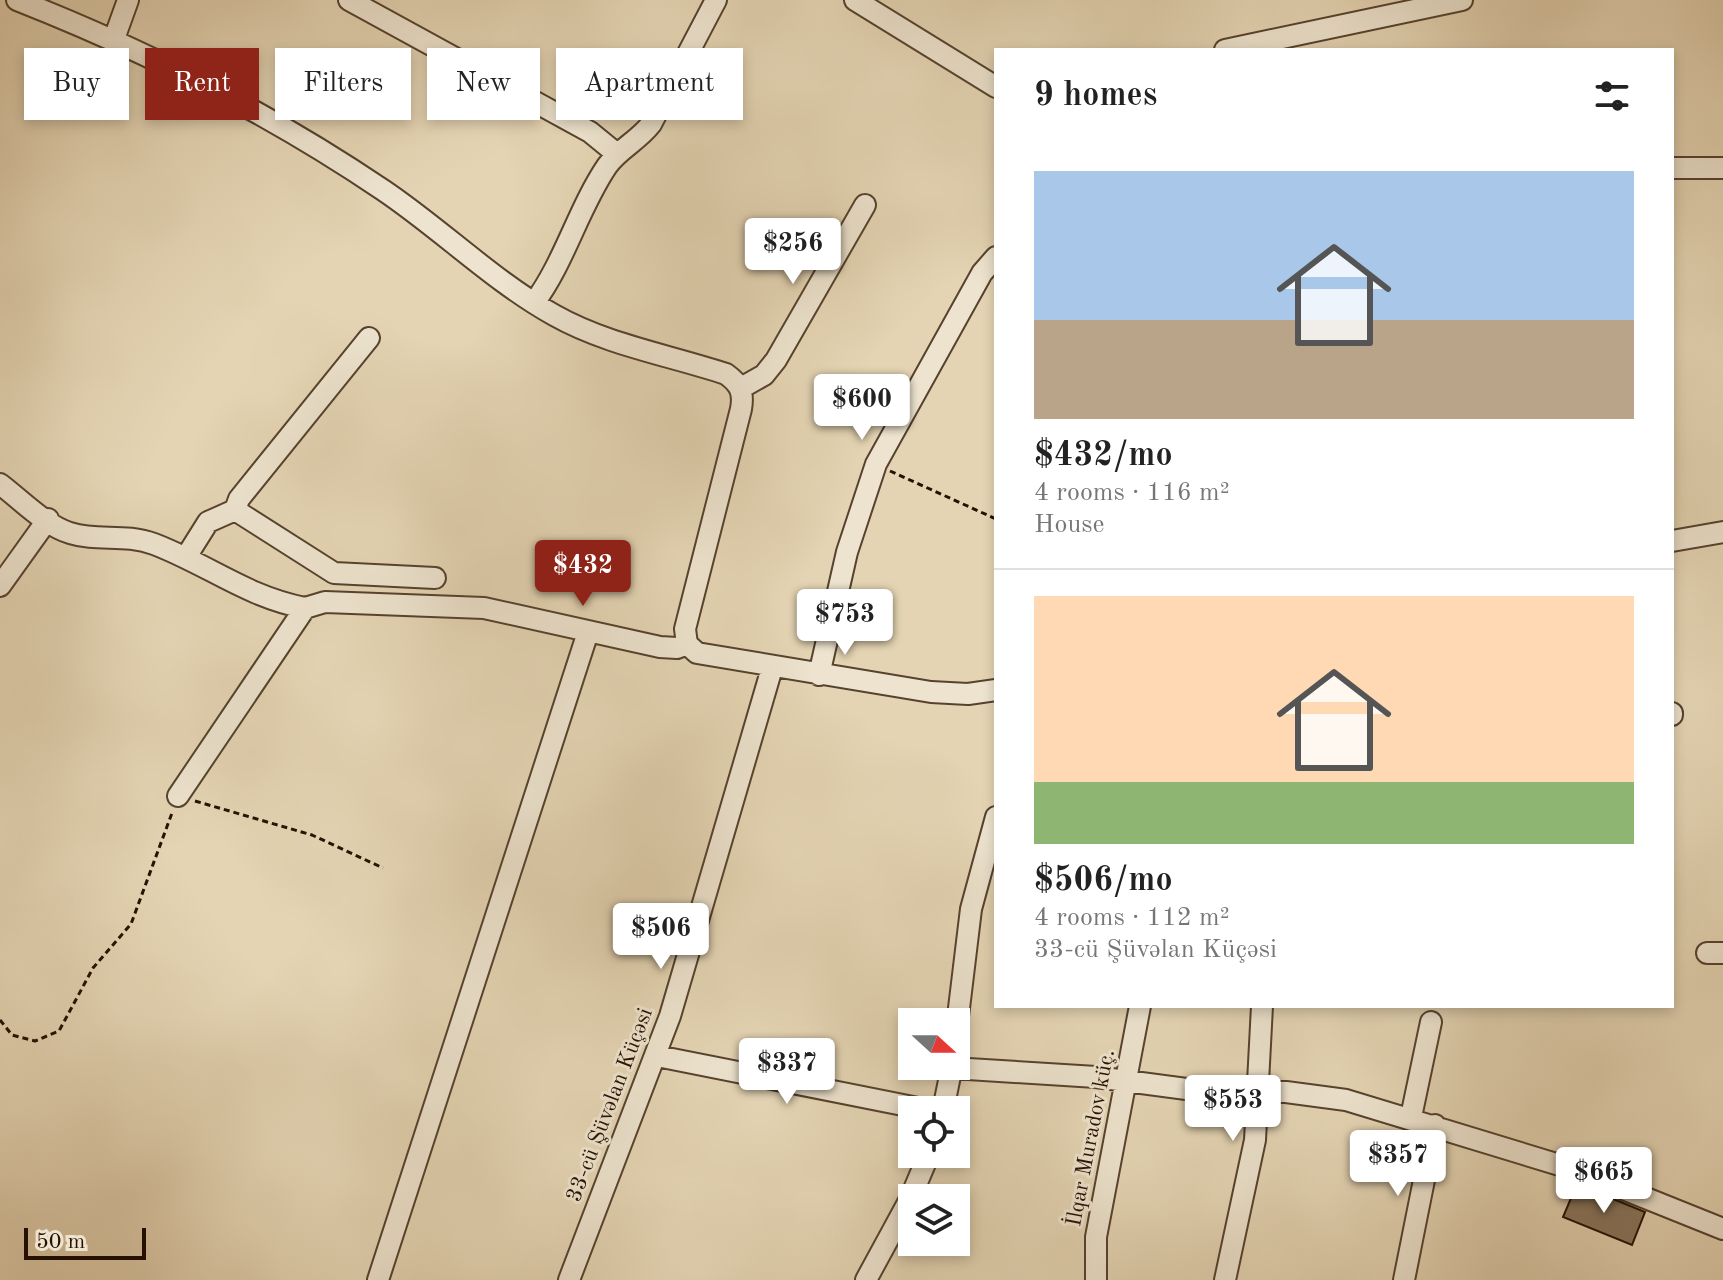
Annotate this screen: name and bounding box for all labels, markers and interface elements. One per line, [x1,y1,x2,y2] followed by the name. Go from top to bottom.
[24,48,129,120] chip: Buy
[145,48,259,120] chip: Rent
[275,48,411,120] chip: Filters
[427,48,540,120] chip: New
[556,48,743,120] chip: Apartment
[1590,74,1634,118] icon: filters
[1034,79,1157,113] text: 9 homes
[746,218,840,286] pin: $256
[1262,223,1406,367] icon: home
[763,231,823,257] text: $256
[815,374,909,442] pin: $600
[832,387,892,413] text: $600
[1034,439,1173,473] text: $432/mo
[1034,480,1230,506] text: 4 rooms · 116 m²
[1034,512,1105,538] text: House
[536,540,630,608] pin: $432
[553,553,613,579] text: $432
[798,589,892,657] pin: $753
[815,602,875,628] text: $753
[1262,648,1406,792] icon: home
[1034,864,1173,898] text: $506/mo
[614,903,708,971] pin: $506
[1034,905,1230,931] text: 4 rooms · 112 m²
[631,916,691,942] text: $506
[1034,937,1277,963] text: 33-cü Şüvəlan Küçəsi
[563,1005,657,1205] street label: 33-cü Şüvəlan Küçəsi
[898,1008,970,1080] north arrow
[898,1008,970,1256] map controls
[740,1038,834,1106] pin: $337
[1060,1047,1119,1228] street label: İlqar Muradov küç.
[757,1051,817,1077] text: $337
[1186,1075,1280,1143] pin: $553
[1203,1088,1263,1114] text: $553
[898,1096,970,1168] button: locate
[1351,1130,1445,1198] pin: $357
[1368,1143,1428,1169] text: $357
[1557,1147,1651,1215] pin: $665
[1574,1160,1634,1186] text: $665
[898,1184,970,1256] button: layers
[24,1224,146,1260] scale bar
[36,1231,85,1253] text: 50 m

